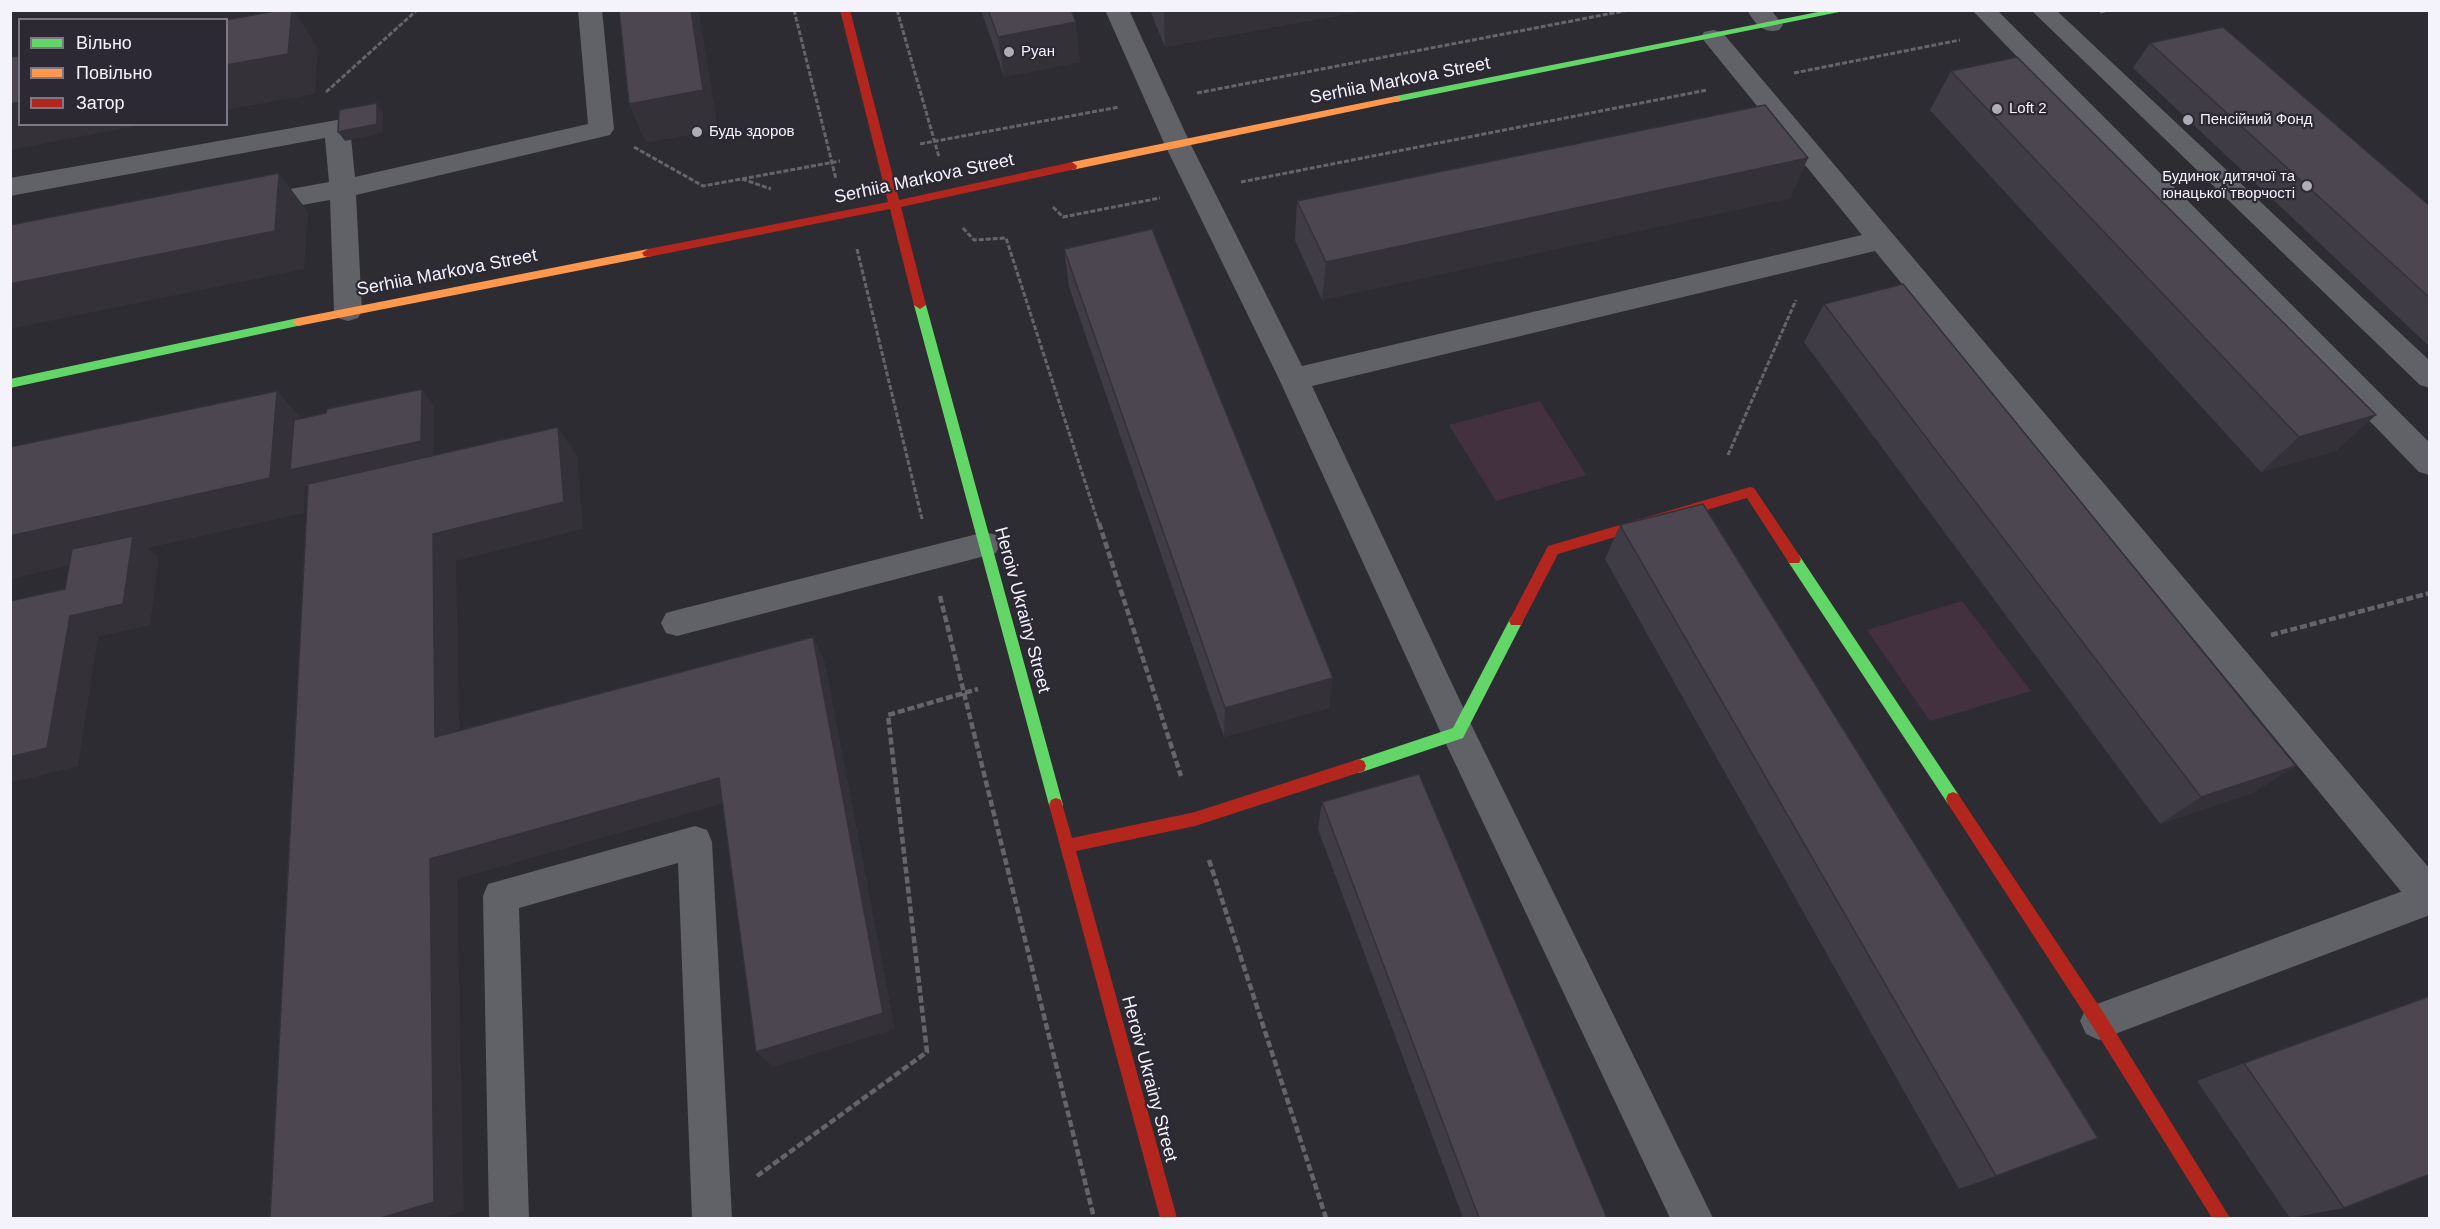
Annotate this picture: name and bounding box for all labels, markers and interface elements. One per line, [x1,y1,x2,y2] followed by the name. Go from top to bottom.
[18,18,228,126] legend
[76,33,132,53] text: Вільно
[1021,43,1055,61] place label: Руан
[1002,45,1016,59] marker: Руан
[1308,53,1492,109] street label: Serhiia Markova Street
[76,63,152,83] text: Повільно
[76,93,125,113] text: Затор
[2009,100,2047,118] place label: Loft 2
[1990,102,2004,116] marker: Loft 2
[2200,111,2313,129] place label: Пенсійний Фонд
[2181,113,2195,127] marker: Пенсійний Фонд
[709,123,795,141] place label: Будь здоров
[690,125,704,139] marker: Будь здоров
[832,149,1016,209] street label: Serhiia Markova Street
[2162,168,2295,203] place label: Будинок дитячої та юнацької творчості
[2300,179,2314,193] marker: Будинок дитячої та юнацької творчості
[355,245,539,301] street label: Serhiia Markova Street
[989,525,1055,695] street label: Heroiv Ukrainy Street
[1116,994,1182,1164] street label: Heroiv Ukrainy Street

